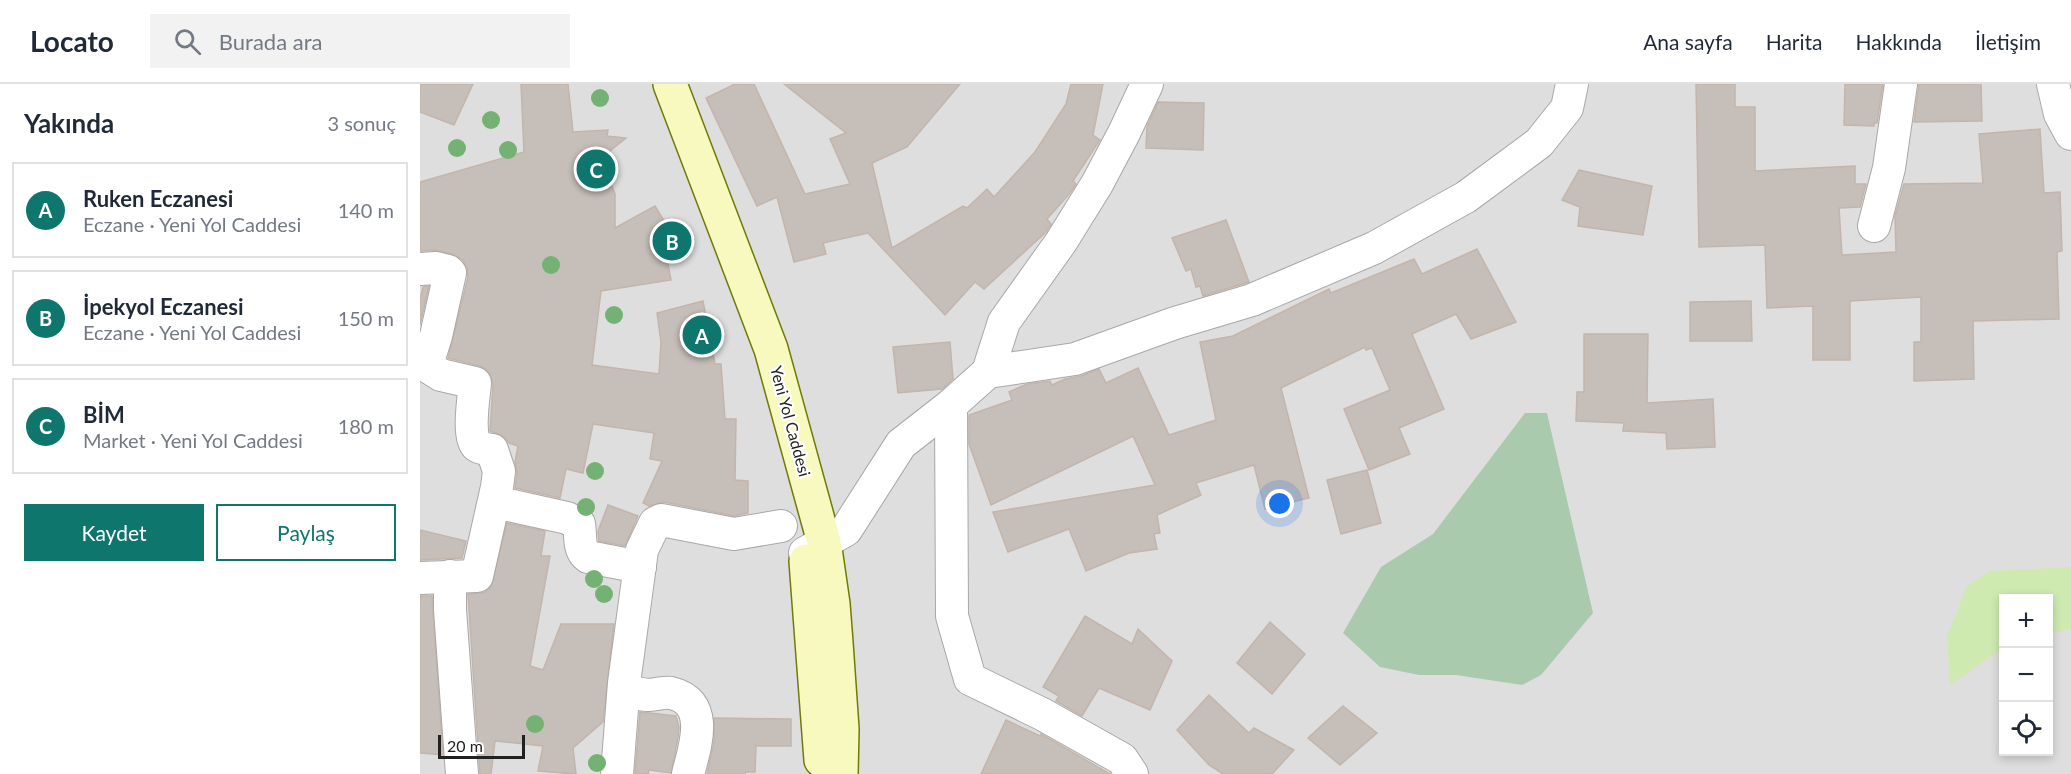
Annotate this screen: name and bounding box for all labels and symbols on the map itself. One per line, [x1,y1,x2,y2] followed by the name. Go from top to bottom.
[576,146,615,191] pin: C
[652,218,692,264] pin: B
[682,312,722,358] pin: A
[767,364,815,478] street label: Yeni Yol Caddesi
[1265,489,1294,518] your location
[438,732,525,760] scale bar

